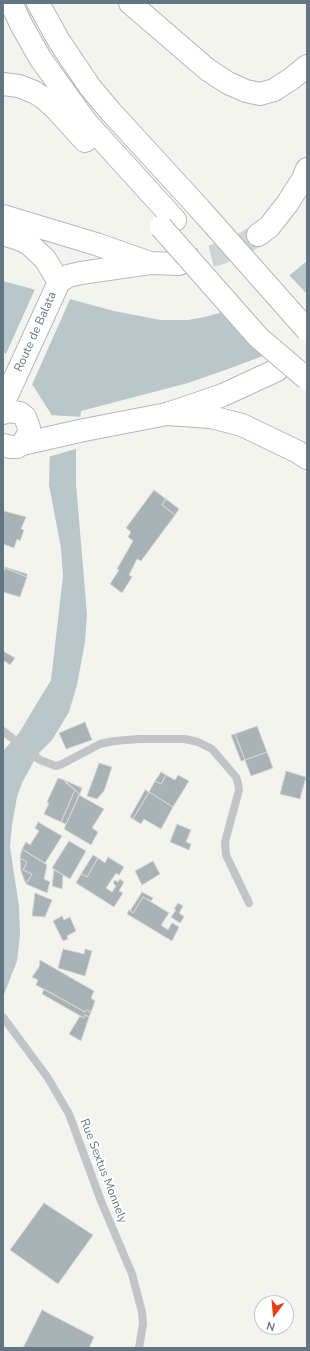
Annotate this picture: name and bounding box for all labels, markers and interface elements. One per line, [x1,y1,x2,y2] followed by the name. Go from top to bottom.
[12,290,60,374] street label: Route de Balata
[76,1117,130,1225] street label: Rue Sextus Monnely
[254,1295,294,1335] north arrow
[265,1318,277,1334] text: N

